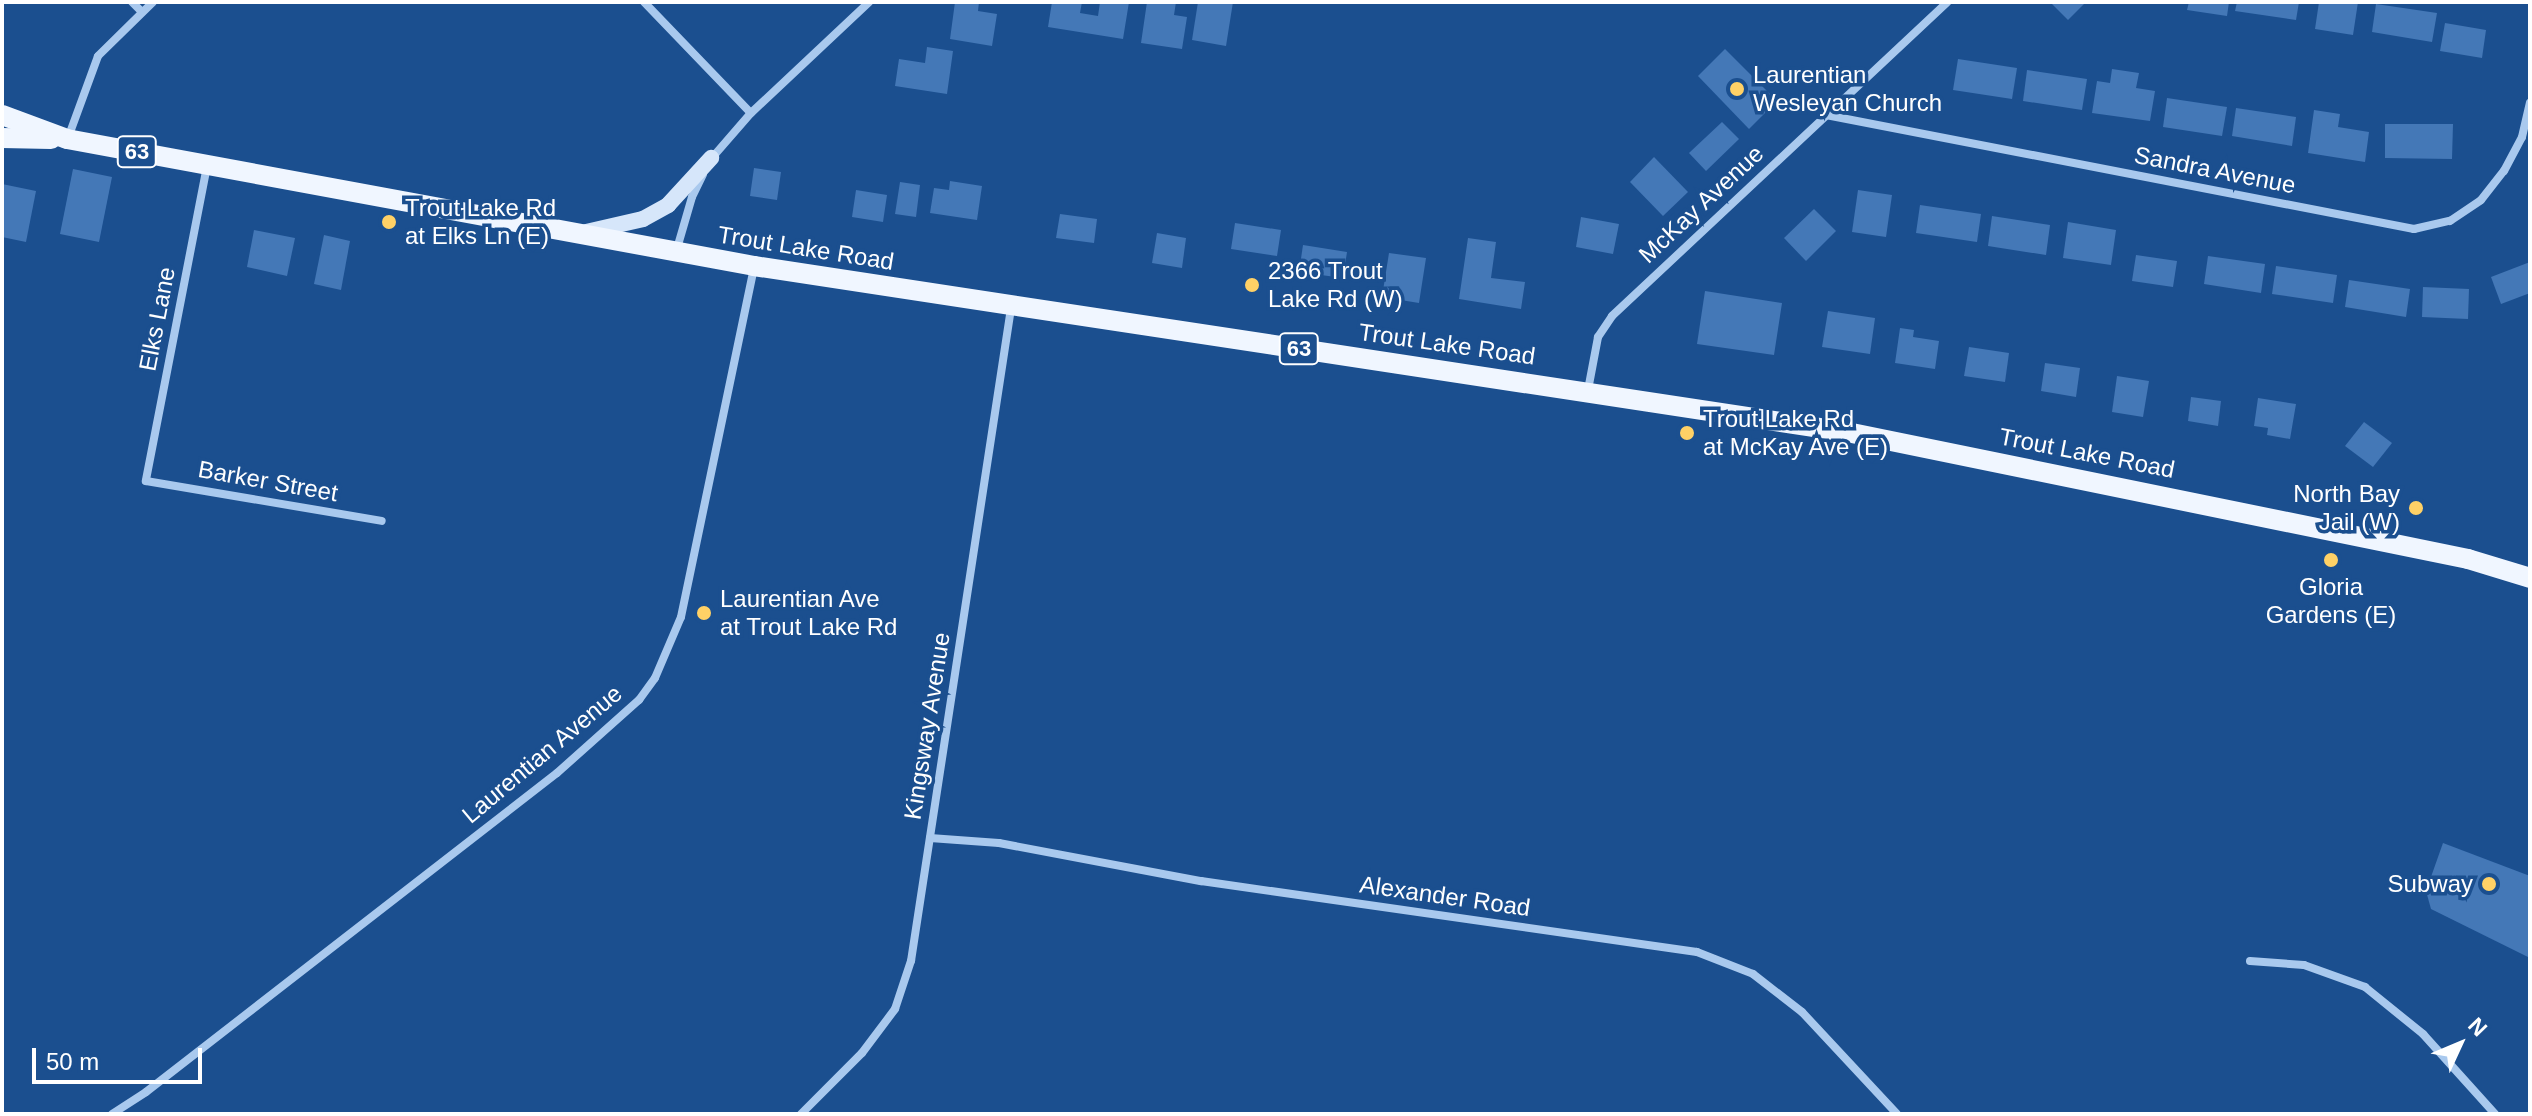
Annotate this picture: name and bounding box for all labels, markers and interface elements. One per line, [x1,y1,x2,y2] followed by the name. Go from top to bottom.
[1753,61,1942,117] place label: Laurentian Wesleyan Church
[1728,80,1746,98] marker: Laurentian Wesleyan Church
[115,134,159,170] road number: 63
[1632,139,1770,269] street label: McKay Avenue
[2131,140,2299,200] street label: Sandra Avenue
[405,194,556,250] place label: Trout Lake Rd at Elks Ln (E)
[380,213,398,231] marker: Trout Lake Rd at Elks Ln (E)
[716,220,896,276] street label: Trout Lake Road
[1268,257,1403,313] place label: 2366 Trout Lake Rd (W)
[133,265,181,373] street label: Elks Lane
[1243,276,1261,294] marker: 2366 Trout Lake Rd (W)
[1357,317,1537,371] street label: Trout Lake Road
[1277,331,1321,367] road number: 63
[1703,405,1889,461] place label: Trout Lake Rd at McKay Ave (E)
[1997,422,2177,484] street label: Trout Lake Road
[1678,424,1696,442] marker: Trout Lake Rd at McKay Ave (E)
[196,455,340,507] street label: Barker Street
[2293,480,2400,536] place label: North Bay Jail (W)
[2407,499,2425,517] marker: North Bay Jail (W)
[2322,551,2340,569] marker: Gloria Gardens (E)
[2266,573,2396,629] place label: Gloria Gardens (E)
[720,585,898,641] place label: Laurentian Ave at Trout Lake Rd
[695,604,713,622] marker: Laurentian Ave at Trout Lake Rd
[898,630,956,822] street label: Kingsway Avenue
[456,678,628,830] street label: Laurentian Avenue
[1358,870,1532,922] street label: Alexander Road
[2388,870,2473,898] place label: Subway
[2480,875,2498,893] marker: Subway
[2420,1004,2500,1084] north arrow
[2463,1013,2492,1041] text: N
[36,1032,206,1082] scale bar
[46,1048,99,1075] text: 50 m

